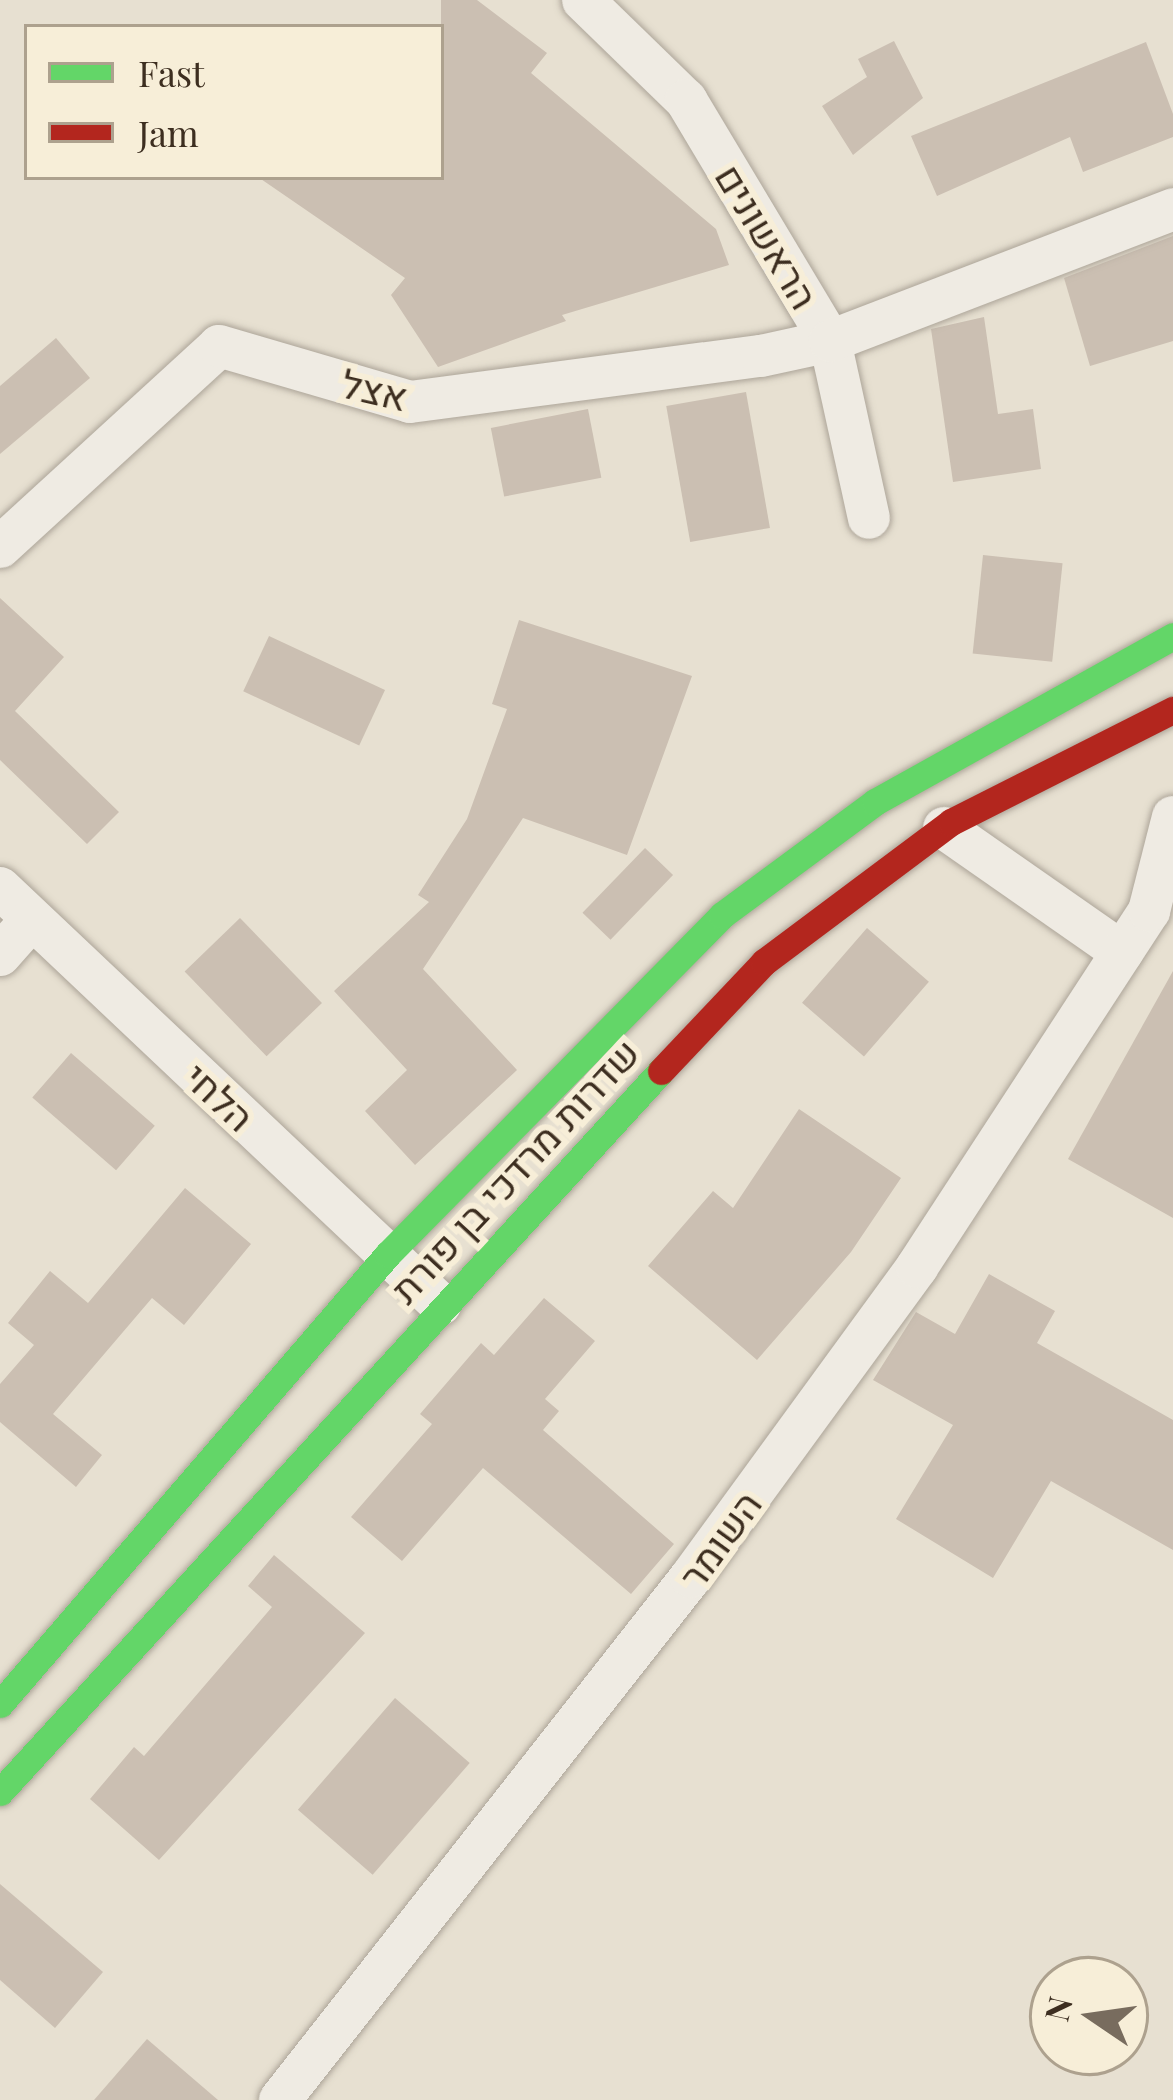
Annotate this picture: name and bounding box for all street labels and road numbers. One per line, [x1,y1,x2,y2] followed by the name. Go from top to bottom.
[707,155,829,317] street label: הראשונים
[337,359,413,419] street label: אצל
[380,1028,648,1312] street label: שדרות מרדכי בן פורת
[175,1052,265,1140] street label: הלחי
[668,1481,770,1597] street label: השומר

